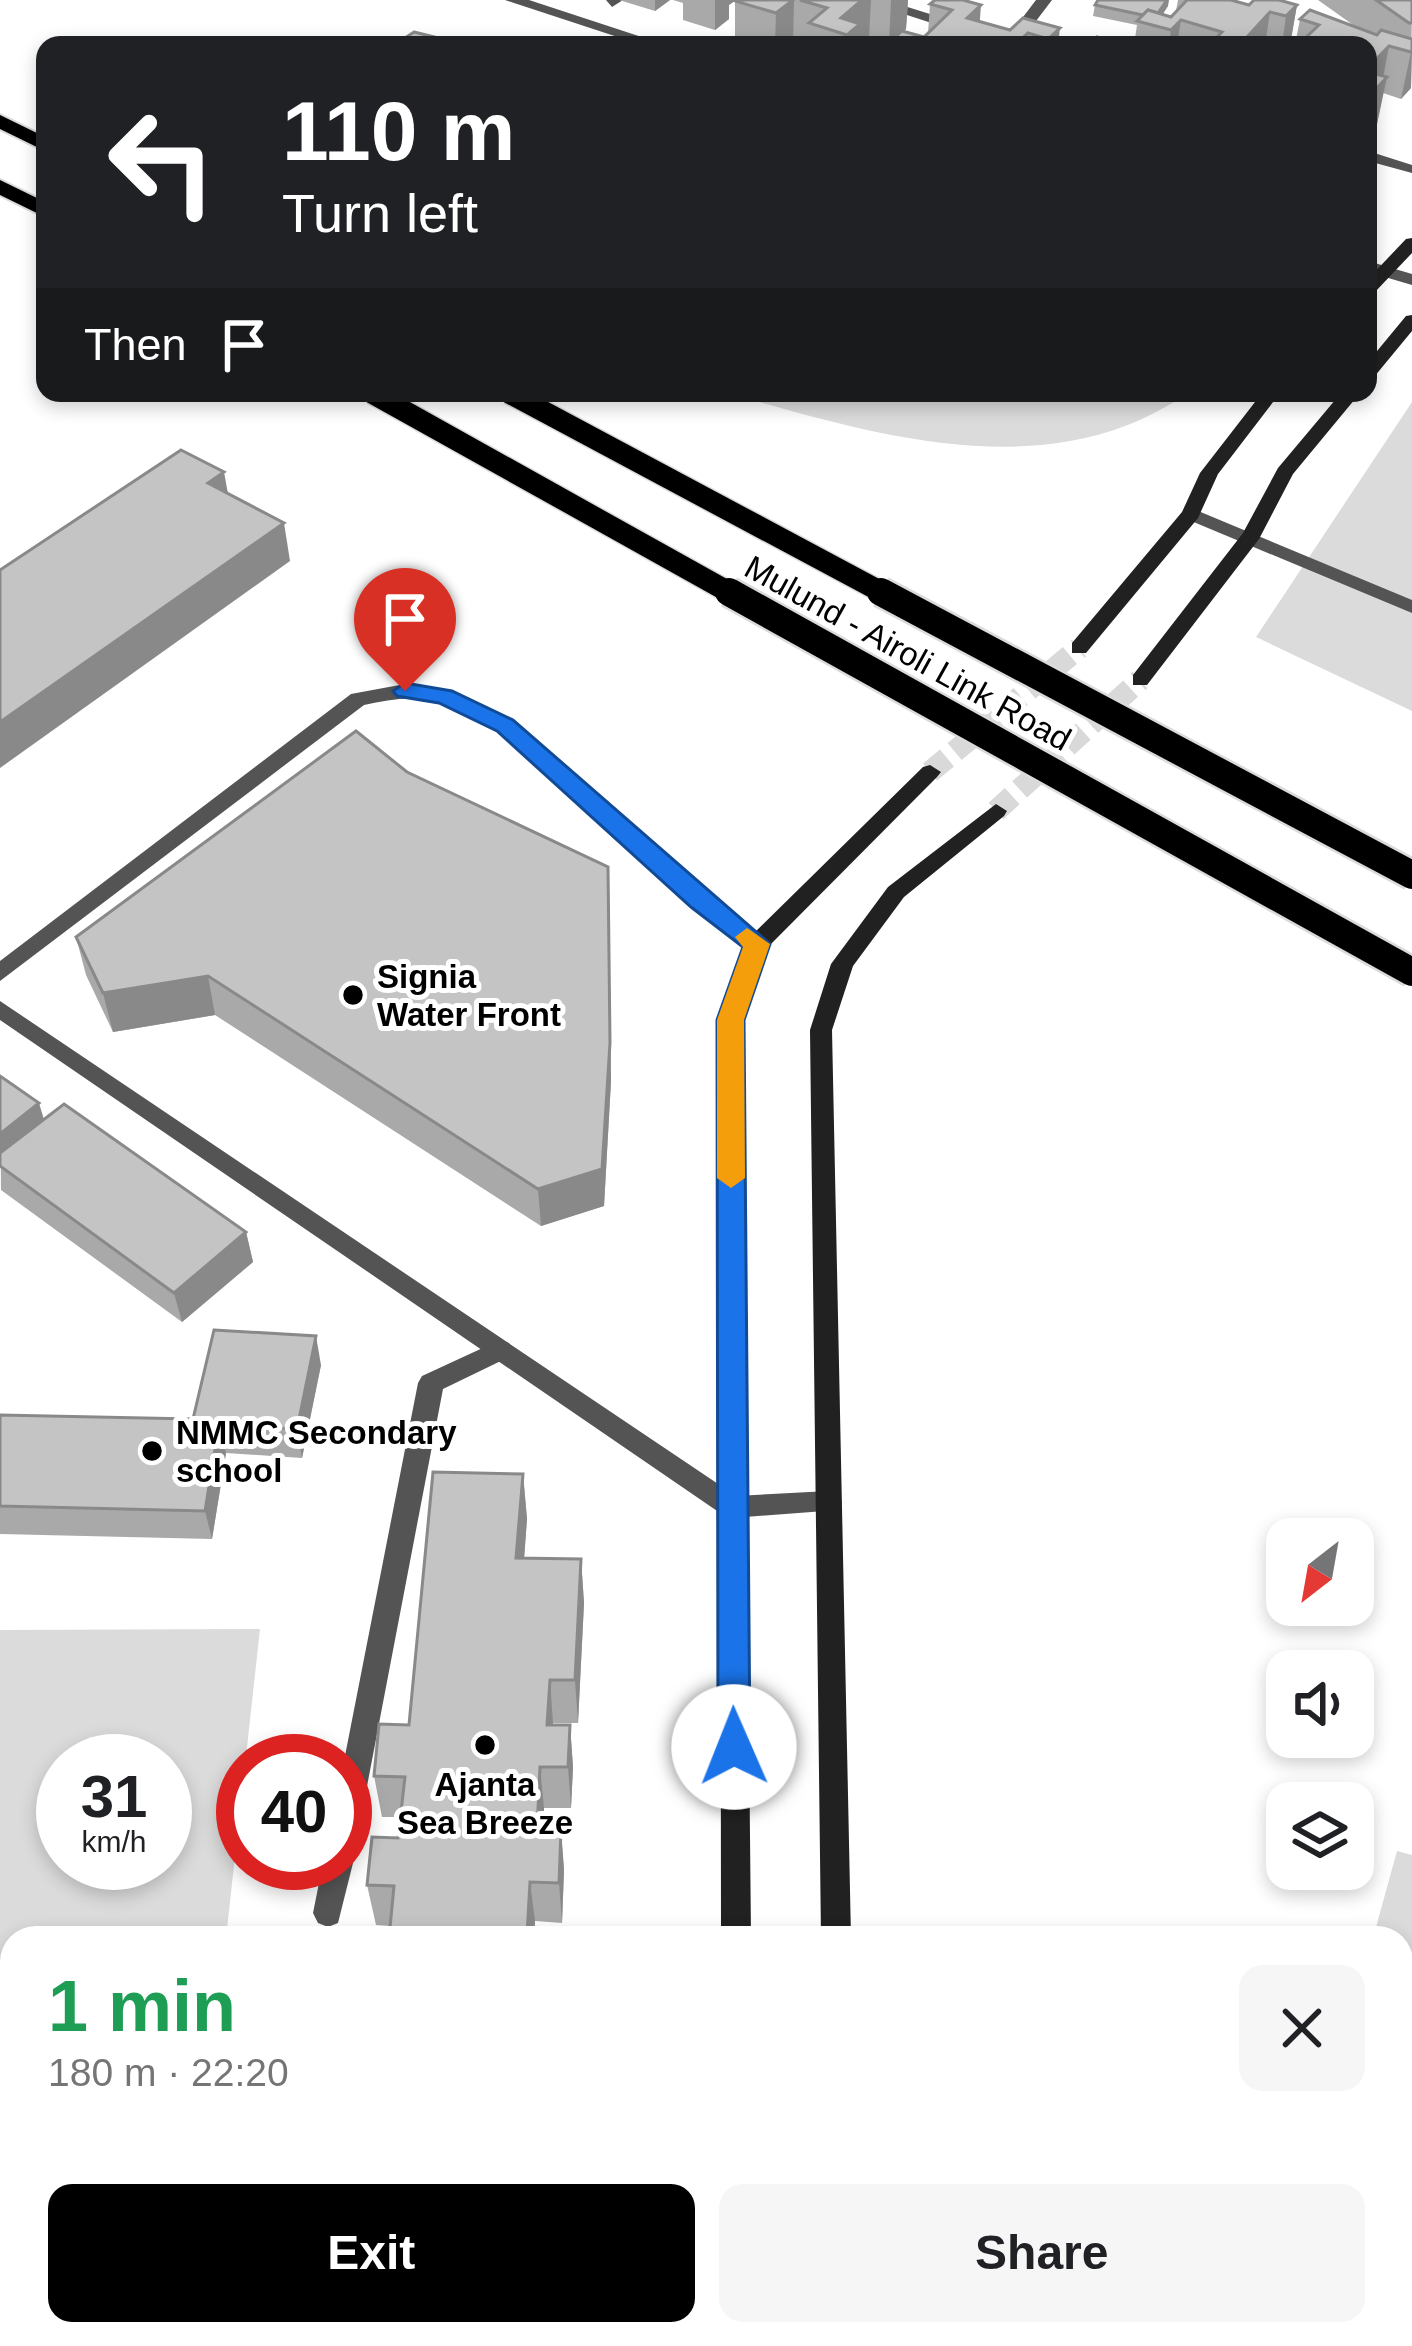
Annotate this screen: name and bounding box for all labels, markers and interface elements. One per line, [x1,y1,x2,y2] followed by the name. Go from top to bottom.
[84,84,240,240] icon: left
[282,84,516,178] text: 110 m
[282,183,478,243] text: Turn left
[211,312,277,378] icon: arrive
[84,319,187,370] text: Then
[739,548,1077,758] street label: Mulund - Airoli Link Road
[354,568,456,691] pin
[372,586,438,652] icon: arrive
[377,958,561,1033] place label: Signia Water Front
[340,982,366,1008] marker: Signia Water Front
[176,1414,457,1489] place label: NMMC Secondary school
[139,1438,165,1464] marker: NMMC Secondary school
[1266,1518,1374,1626] north arrow
[1266,1518,1374,1890] map controls
[1266,1650,1374,1758] button: sound
[671,1684,797,1810] position arrow
[472,1732,498,1758] marker: Ajanta Sea Breeze
[216,1734,372,1890] speed limit sign: 40
[81,1763,147,1830] text: 31
[397,1766,573,1841] place label: Ajanta Sea Breeze
[1266,1782,1374,1890] button: layers
[81,1825,147,1858] text: km/h
[1239,1965,1365,2091] button: close
[48,1966,236,2046] text: 1 min
[48,2051,289,2094] text: 180 m · 22:20
[48,2184,695,2322] button: Exit
[719,2184,1365,2322] button: Share

